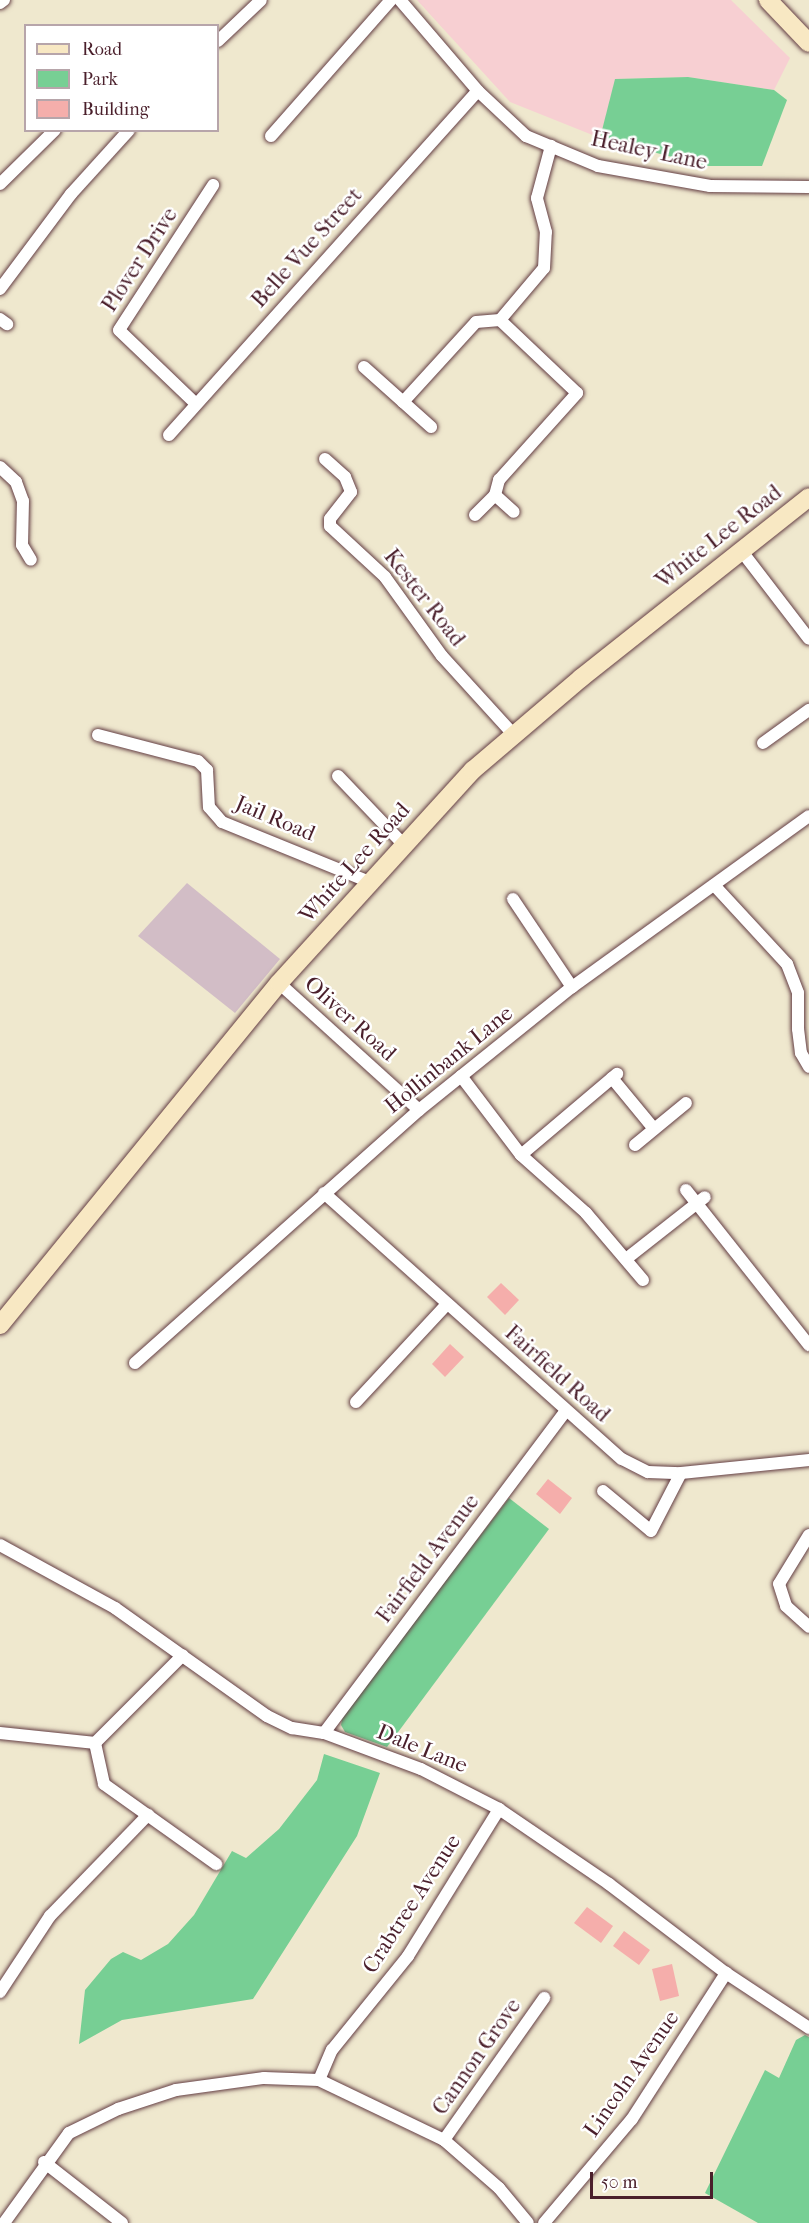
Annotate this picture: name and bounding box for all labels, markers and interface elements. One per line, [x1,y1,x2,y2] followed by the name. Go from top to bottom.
[24,24,219,132] legend
[82,39,122,60] text: Road
[82,69,118,90] text: Park
[82,99,149,120] text: Building
[588,126,710,176] street label: Healey Lane
[246,182,368,314] street label: Belle Vue Street
[96,203,184,317] street label: Plover Drive
[651,480,787,594] street label: White Lee Road
[378,544,470,652] street label: Kester Road
[231,790,319,848] street label: Jail Road
[294,797,416,929] street label: White Lee Road
[299,971,401,1067] street label: Oliver Road
[380,1000,518,1120] street label: Hollinbank Lane
[499,1320,615,1428] street label: Fairfield Road
[371,1489,485,1629] street label: Fairfield Avenue
[373,1719,471,1779] street label: Dale Lane
[357,1830,467,1978] street label: Crabtree Avenue
[427,1994,527,2120] street label: Cannon Grove
[579,2006,685,2142] street label: Lincoln Avenue
[593,2160,716,2198] scale bar
[601,2172,637,2193] text: 50 m

